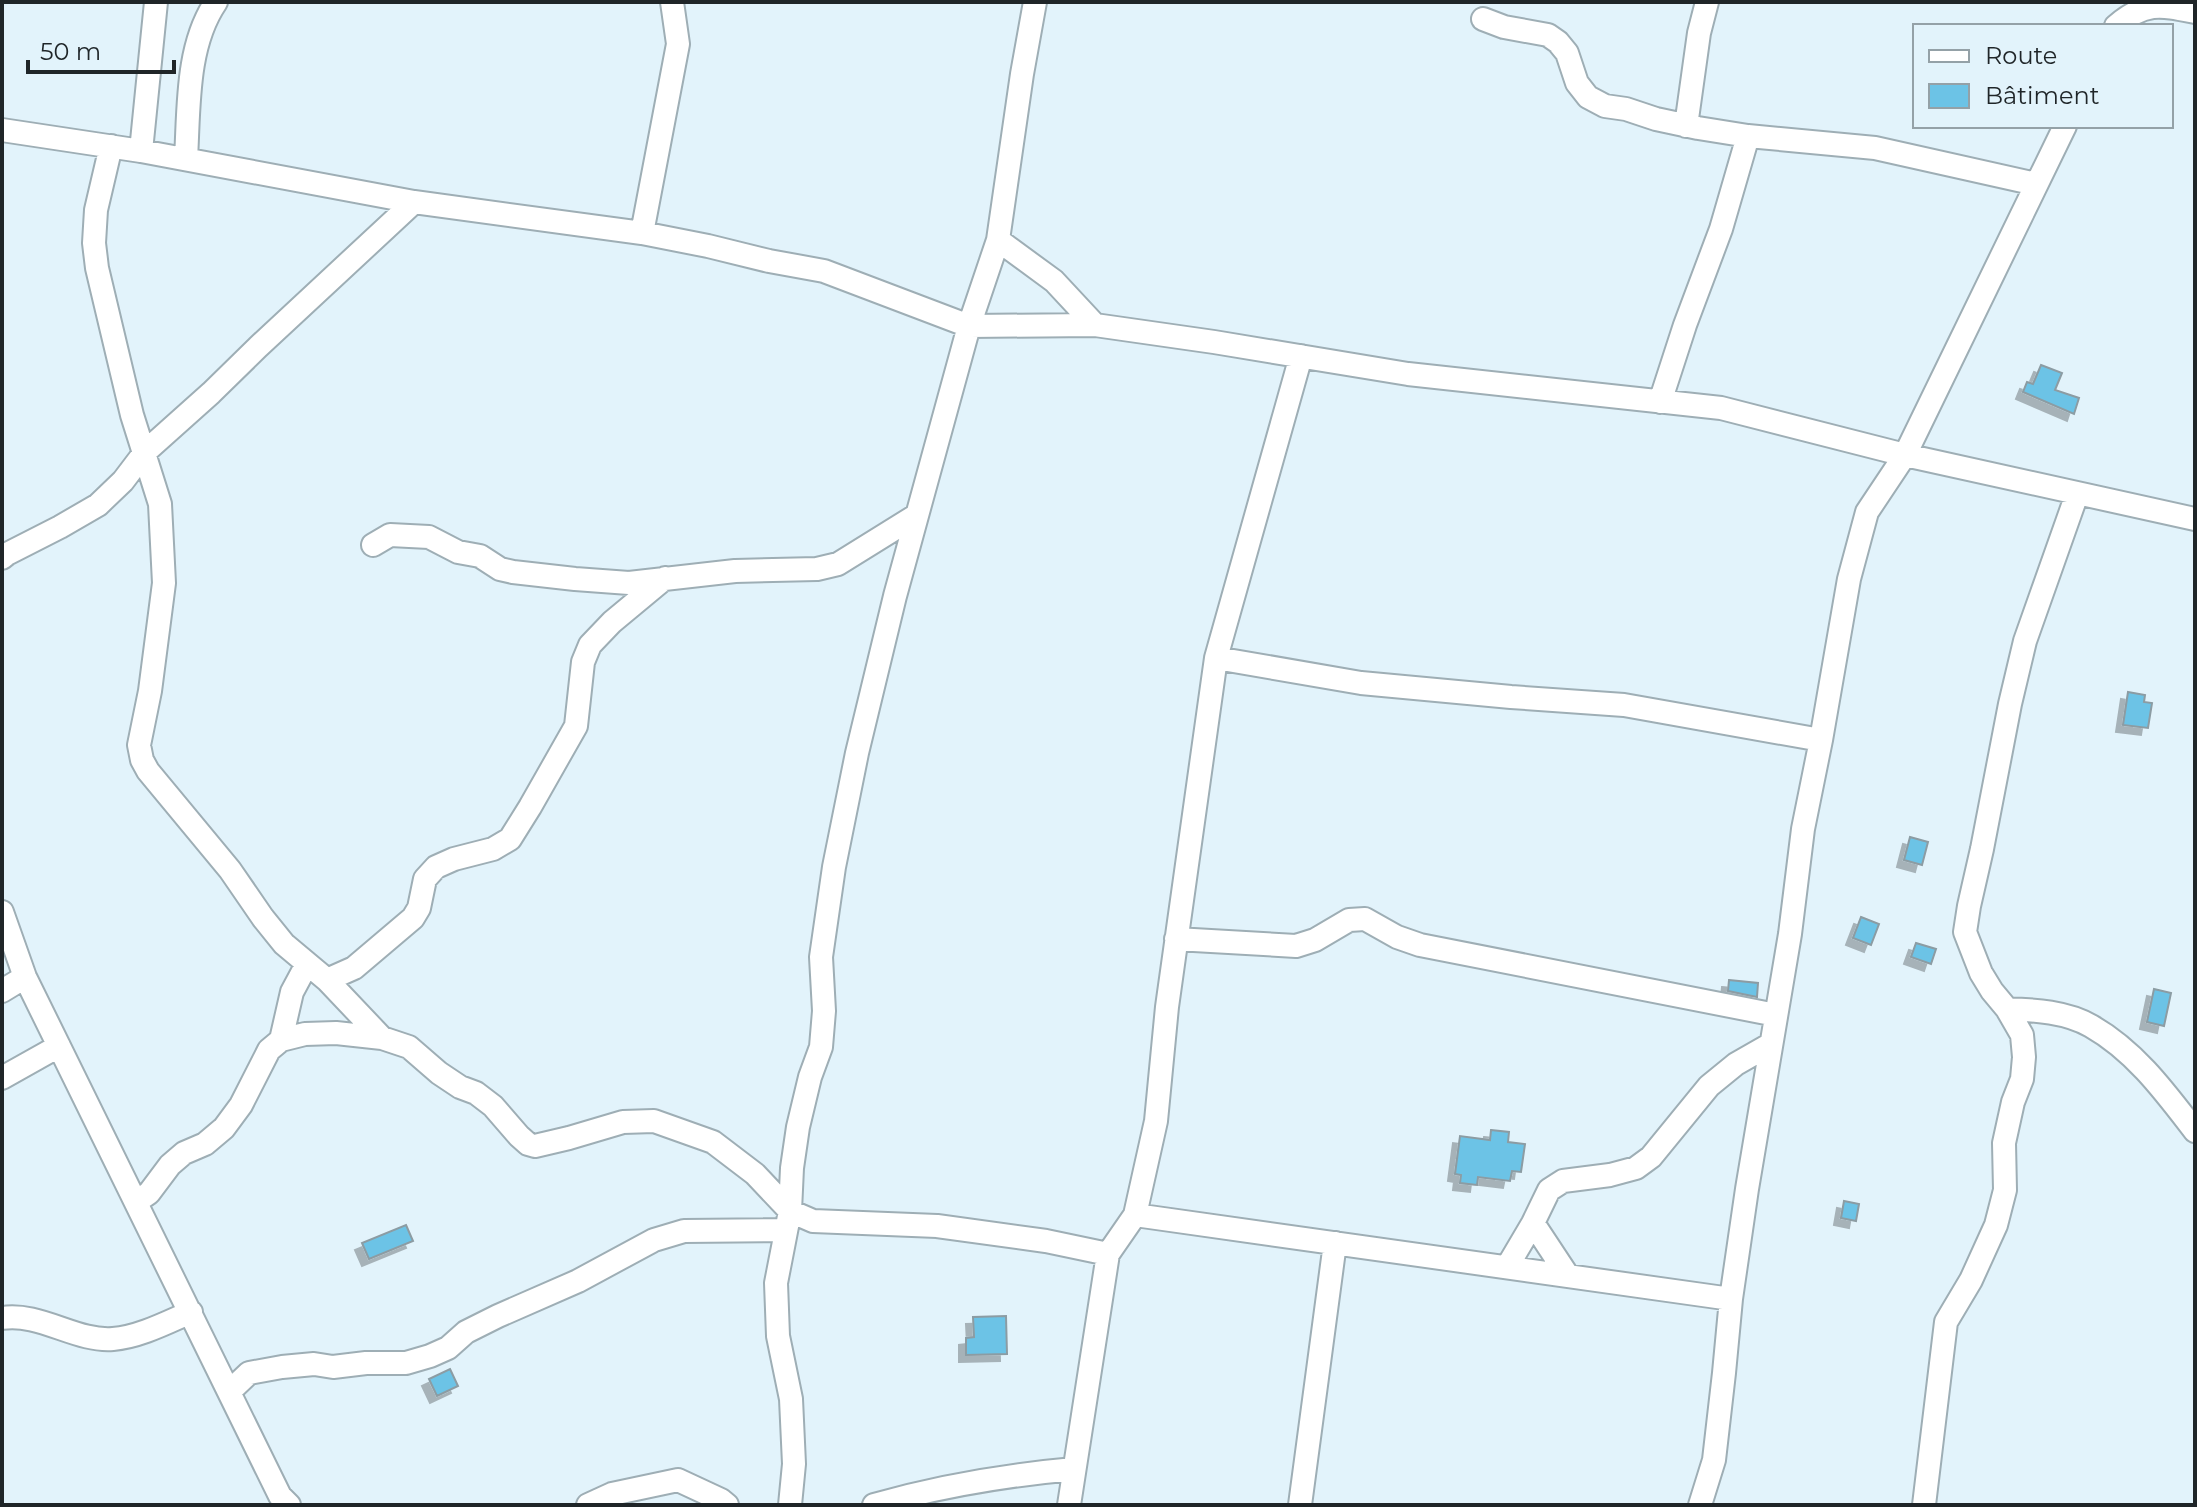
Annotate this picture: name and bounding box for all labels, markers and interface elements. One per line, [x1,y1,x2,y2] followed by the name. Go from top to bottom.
[28,24,174,74] scale bar
[1913,24,2173,128] legend
[40,37,101,66] text: 50 m
[1985,41,2057,70] text: Route
[1985,81,2100,110] text: Bâtiment

